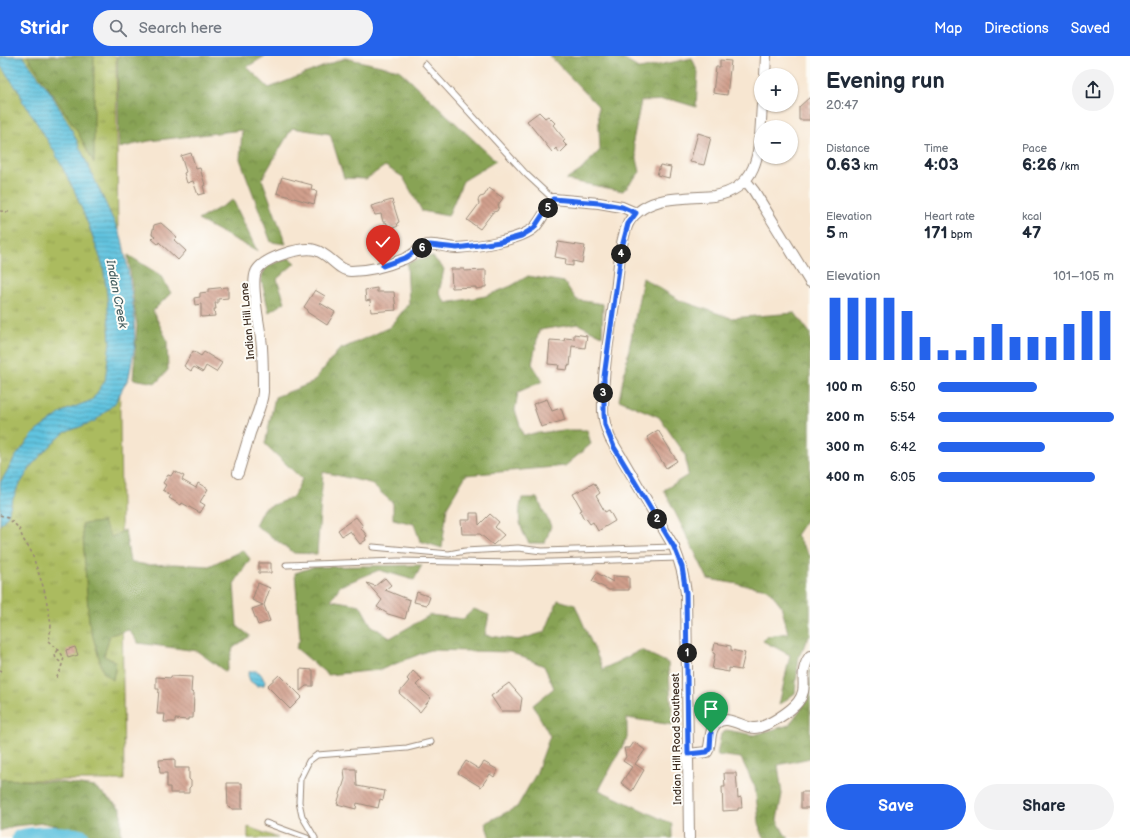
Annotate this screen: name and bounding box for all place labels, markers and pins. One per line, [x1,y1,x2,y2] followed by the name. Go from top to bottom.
[538,198,558,218] pin: 5
[366,225,400,266] pin
[412,238,432,258] pin: 6
[611,244,631,264] pin: 4
[593,383,613,403] pin: 3
[647,509,667,529] pin: 2
[677,643,697,663] pin: 1
[694,692,728,733] pin

